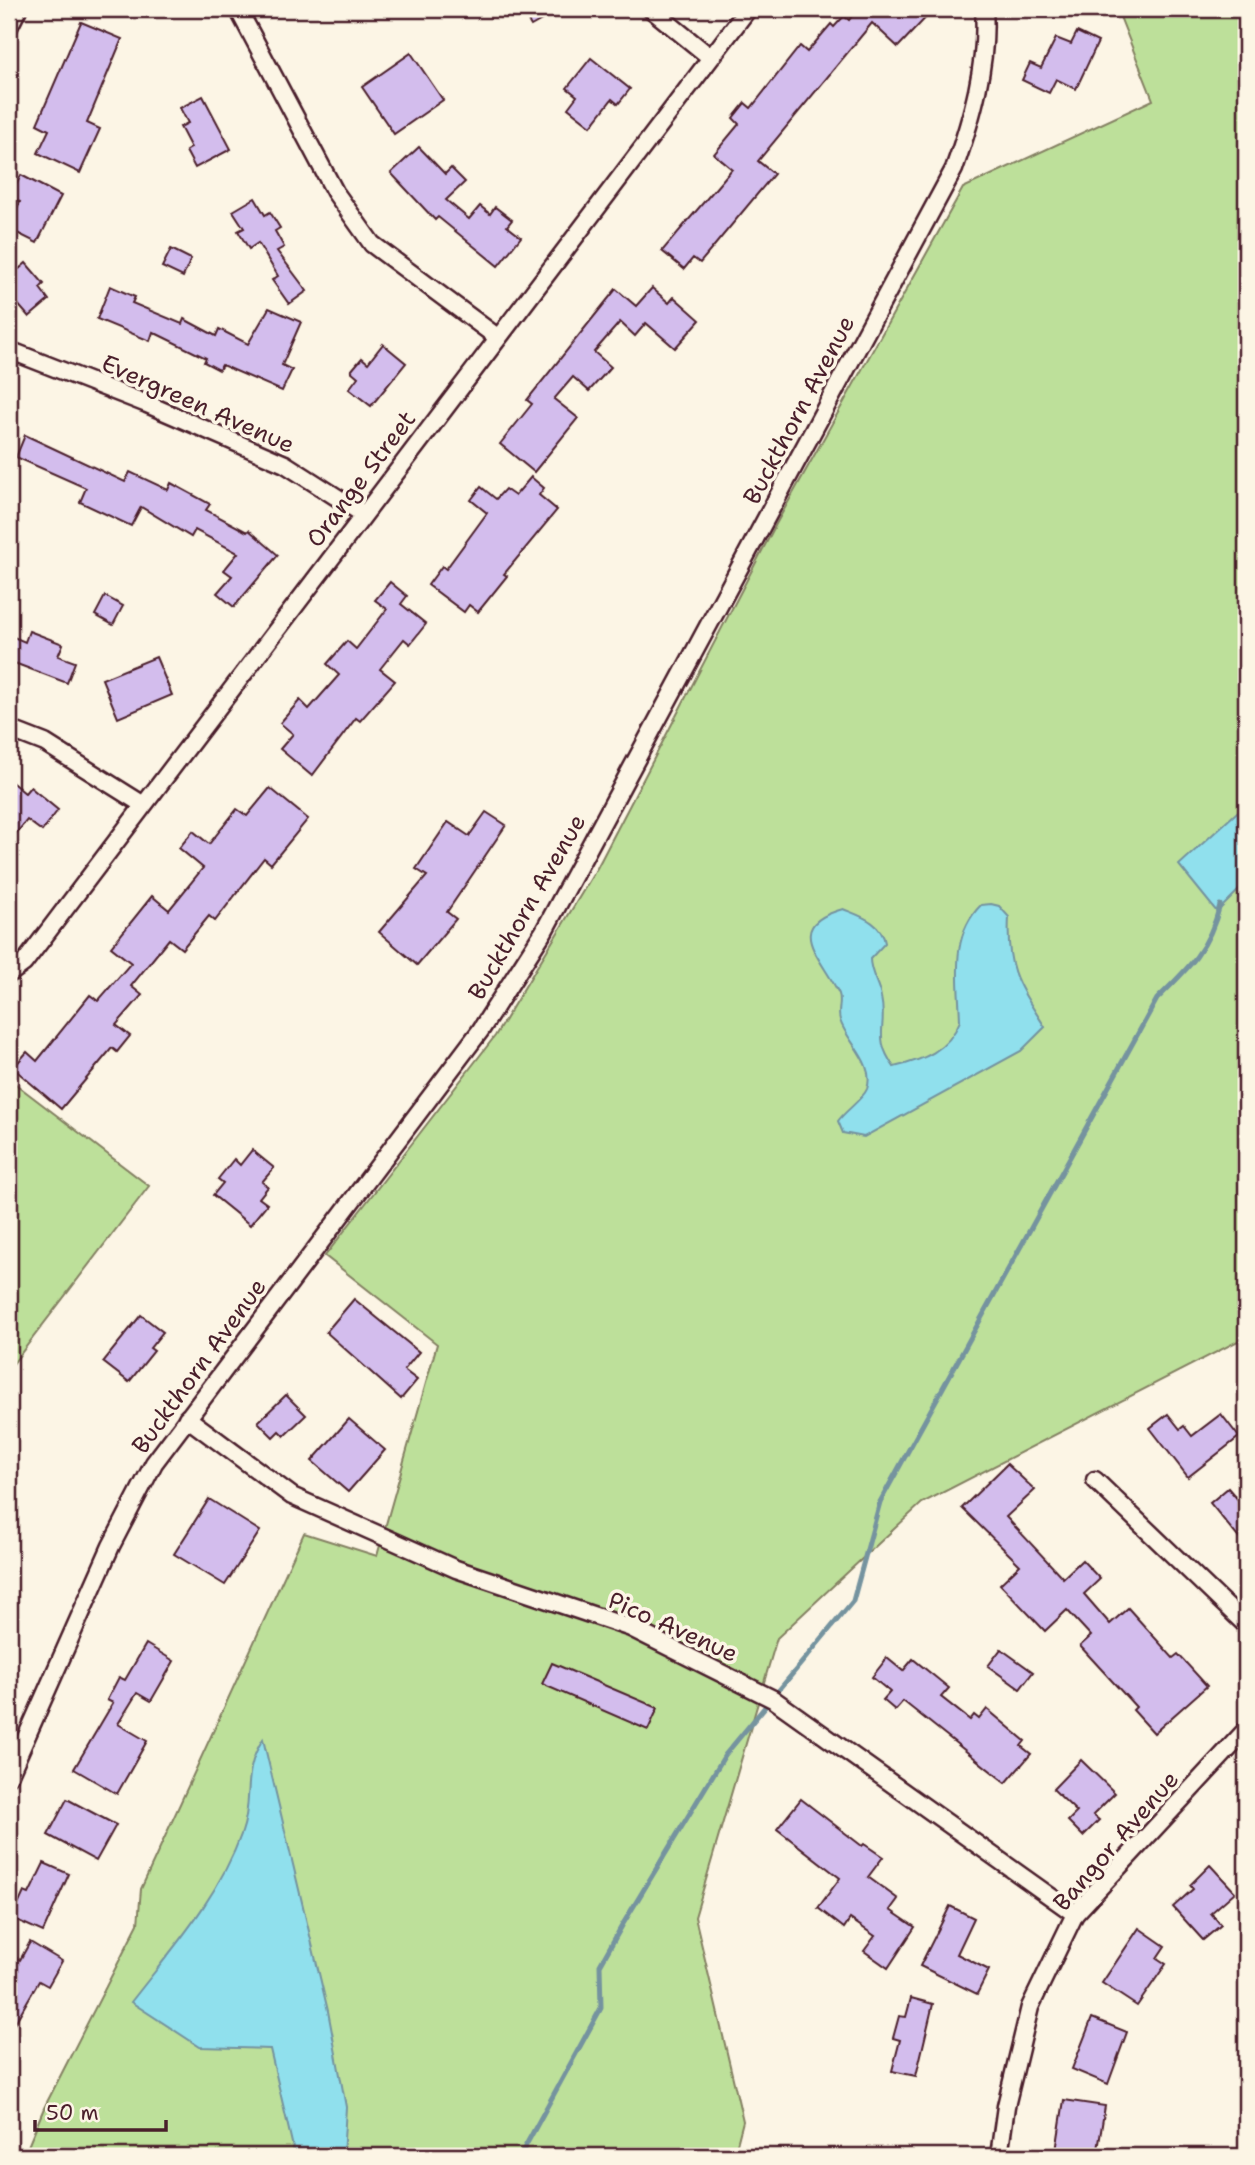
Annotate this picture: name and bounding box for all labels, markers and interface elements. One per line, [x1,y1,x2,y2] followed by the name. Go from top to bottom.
[736,310,862,510] street label: Buckthorn Avenue
[96,347,300,461] street label: Evergreen Avenue
[299,404,423,554] street label: Orange Street
[461,808,593,1006] street label: Buckthorn Avenue
[124,1272,274,1460] street label: Buckthorn Avenue
[603,1584,743,1670] street label: Pico Avenue
[1046,1764,1186,1918] street label: Bangor Avenue
[35,2088,166,2132] scale bar
[46,2099,99,2127] text: 50 m

